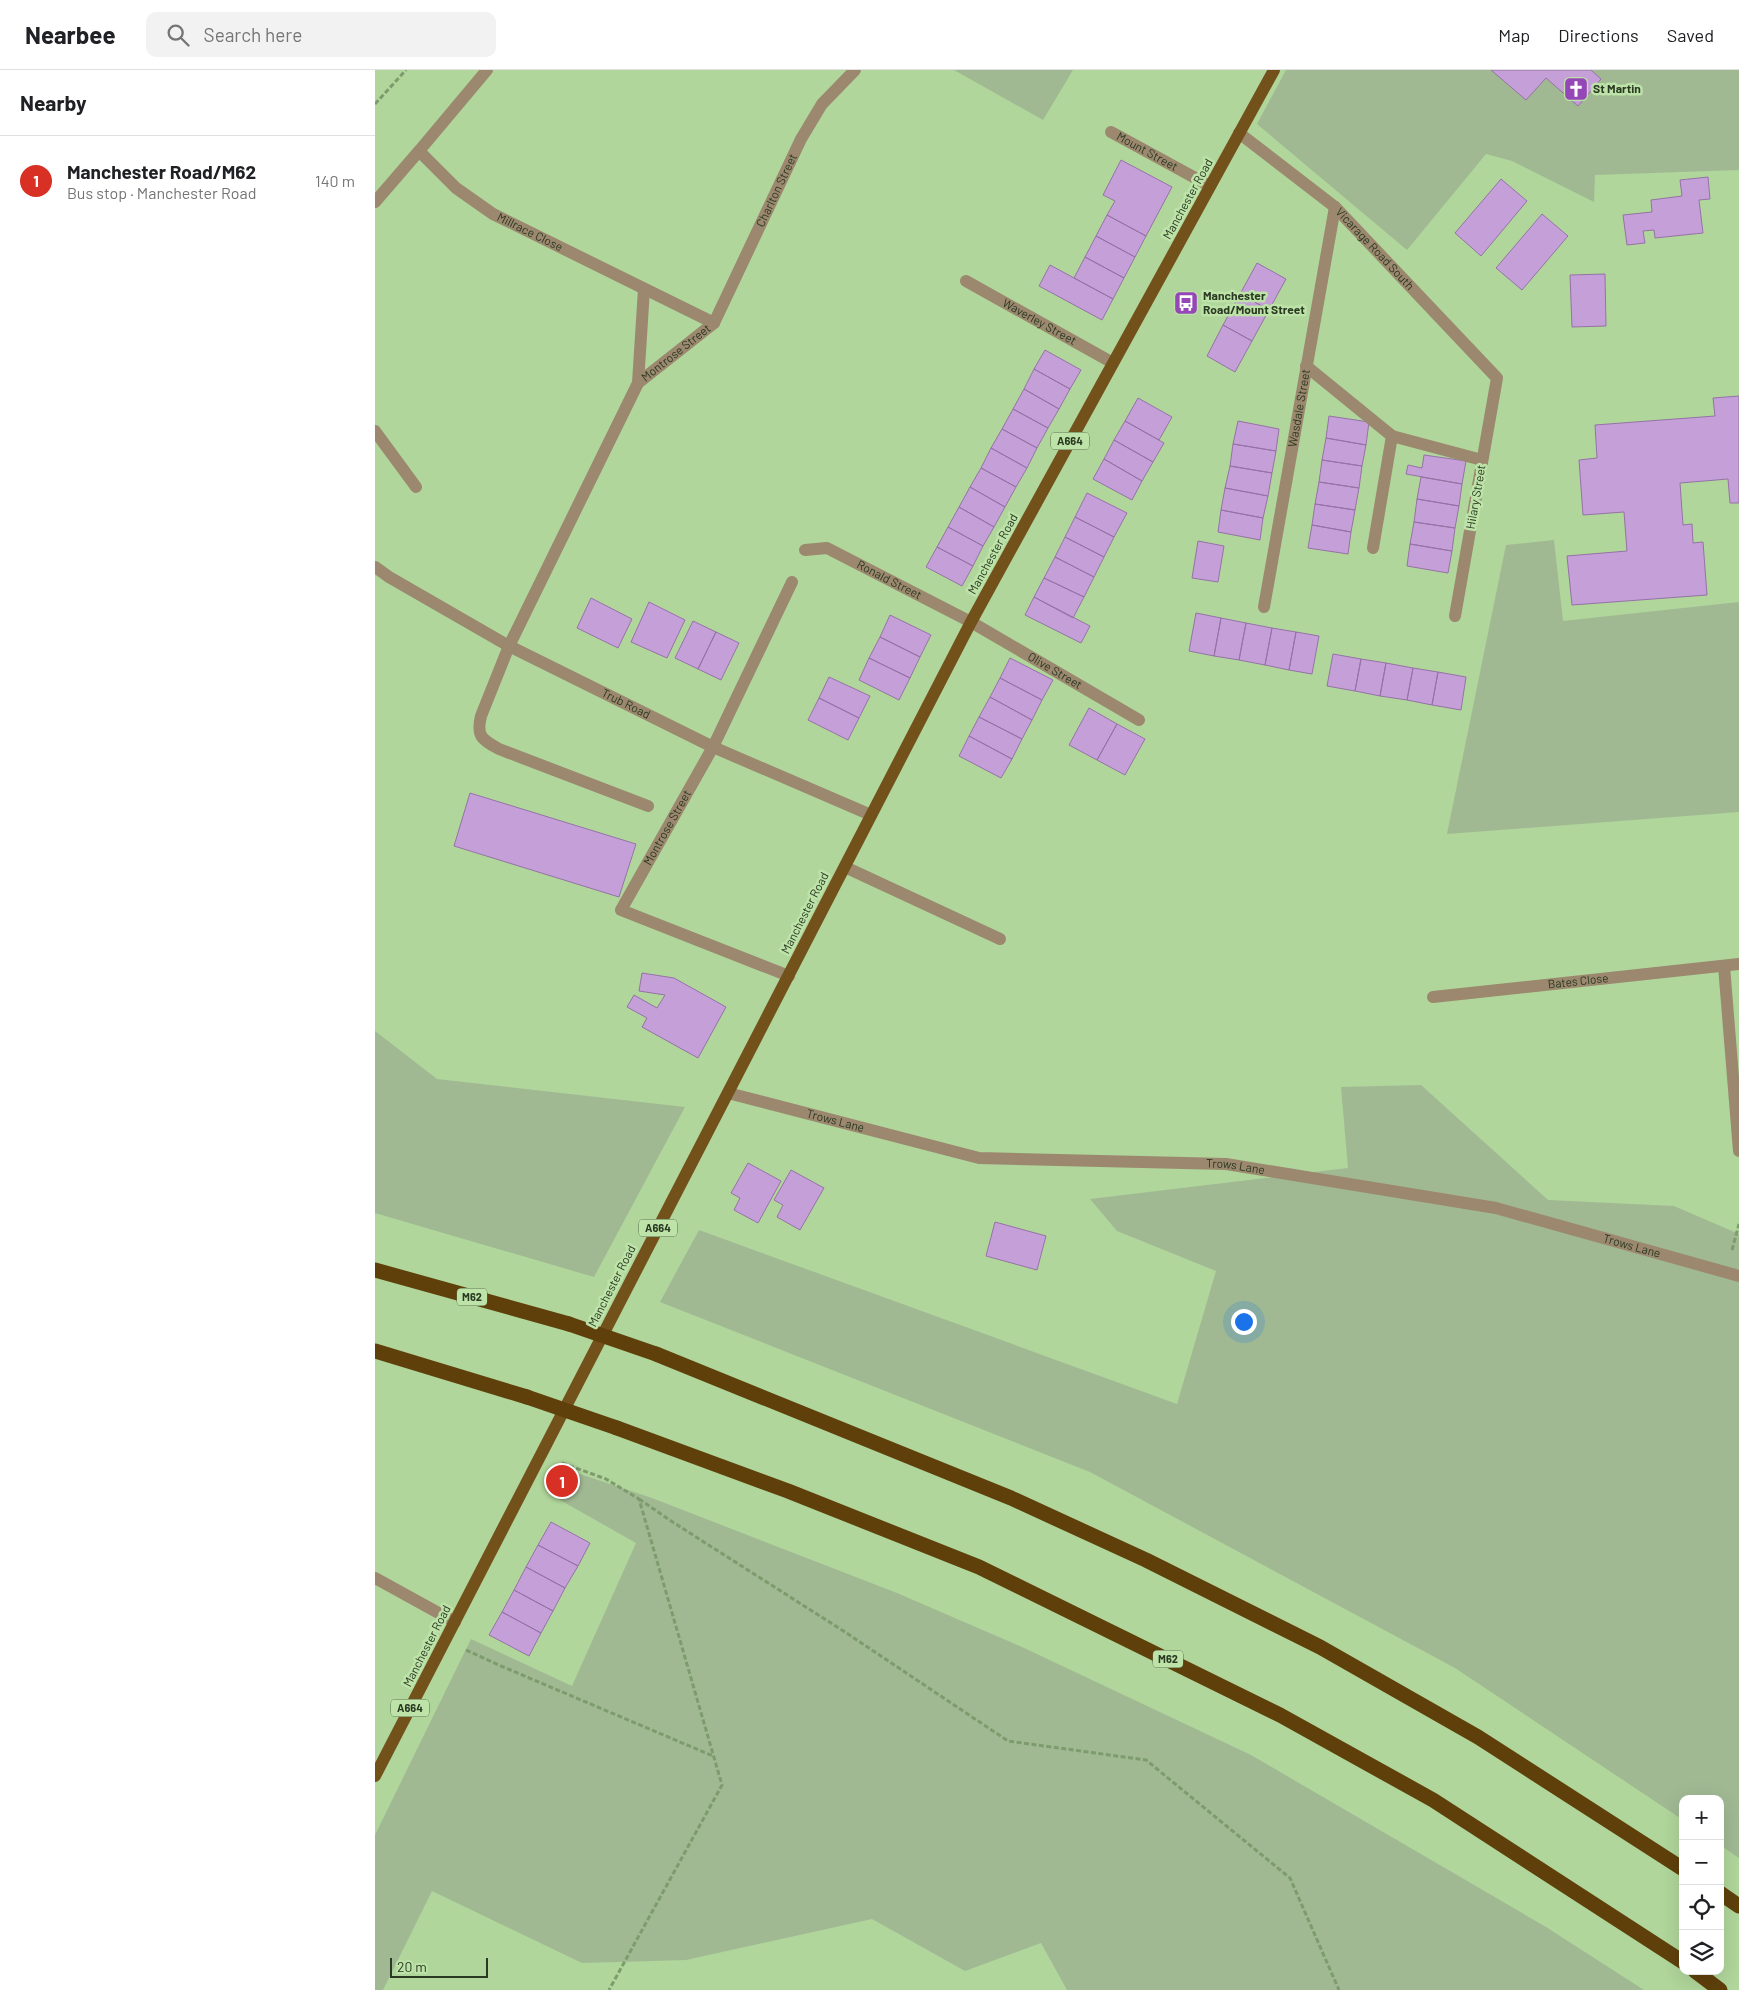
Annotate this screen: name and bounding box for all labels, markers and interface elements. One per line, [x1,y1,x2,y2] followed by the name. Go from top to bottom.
[146,12,496,57] search box
[25,20,116,49] text: Nearbee
[164,21,192,49] icon: search
[204,23,302,46] text: Search here
[1498,24,1530,46] text: Map
[1558,24,1639,46] text: Directions
[1667,24,1714,46] text: Saved
[1563,76,1589,102] church icon: St Martin
[1593,81,1641,95] place label: St Martin
[20,90,86,115] text: Nearby
[1114,128,1181,173] street label: Mount Street
[752,151,799,229] street label: Charlton Street
[1159,156,1215,241] street label: Manchester Road
[67,160,256,183] text: Manchester Road/M62
[33,171,39,190] text: 1
[315,171,355,190] text: 140 m
[67,183,256,202] text: Bus stop · Manchester Road
[1333,204,1418,292] street label: Vicarage Road South
[495,209,565,253] street label: Millrace Close
[1203,288,1305,316] place label: Manchester Road/Mount Street
[1173,290,1199,316] bus stop icon: Manchester Road/Mount Street
[1001,295,1079,347] street label: Waverley Street
[638,321,713,384] street label: Montrose Street
[1285,368,1312,448] street label: Wasdale Street
[1051,432,1089,450] road number: A664
[1462,464,1488,530] street label: Hilary Street
[964,511,1020,596] street label: Manchester Road
[855,557,924,602] street label: Ronald Street
[1026,649,1085,691] street label: Olive Street
[600,685,653,721] street label: Trub Road
[640,787,693,867] street label: Montrose Street
[778,869,831,956] street label: Manchester Road
[1547,970,1609,991] street label: Bates Close
[805,1106,866,1134] street label: Trows Lane
[1206,1156,1266,1176] street label: Trows Lane
[639,1220,677,1236] road number: A664
[1602,1230,1662,1260] street label: Trows Lane
[585,1242,638,1329] street label: Manchester Road
[457,1288,487,1306] road number: M62
[1231,1309,1257,1335] your location
[546,1462,578,1500] pin: 1
[400,1602,453,1689] street label: Manchester Road
[1153,1650,1183,1668] road number: M62
[391,1700,429,1716] road number: A664
[1679,1795,1724,1975] map controls
[1679,1795,1724,1840] button: +
[1679,1840,1724,1885] button: −
[1679,1885,1724,1930] button: locate
[1679,1930,1724,1975] button: layers
[390,1955,487,1978] scale bar
[397,1958,427,1975] text: 20 m

